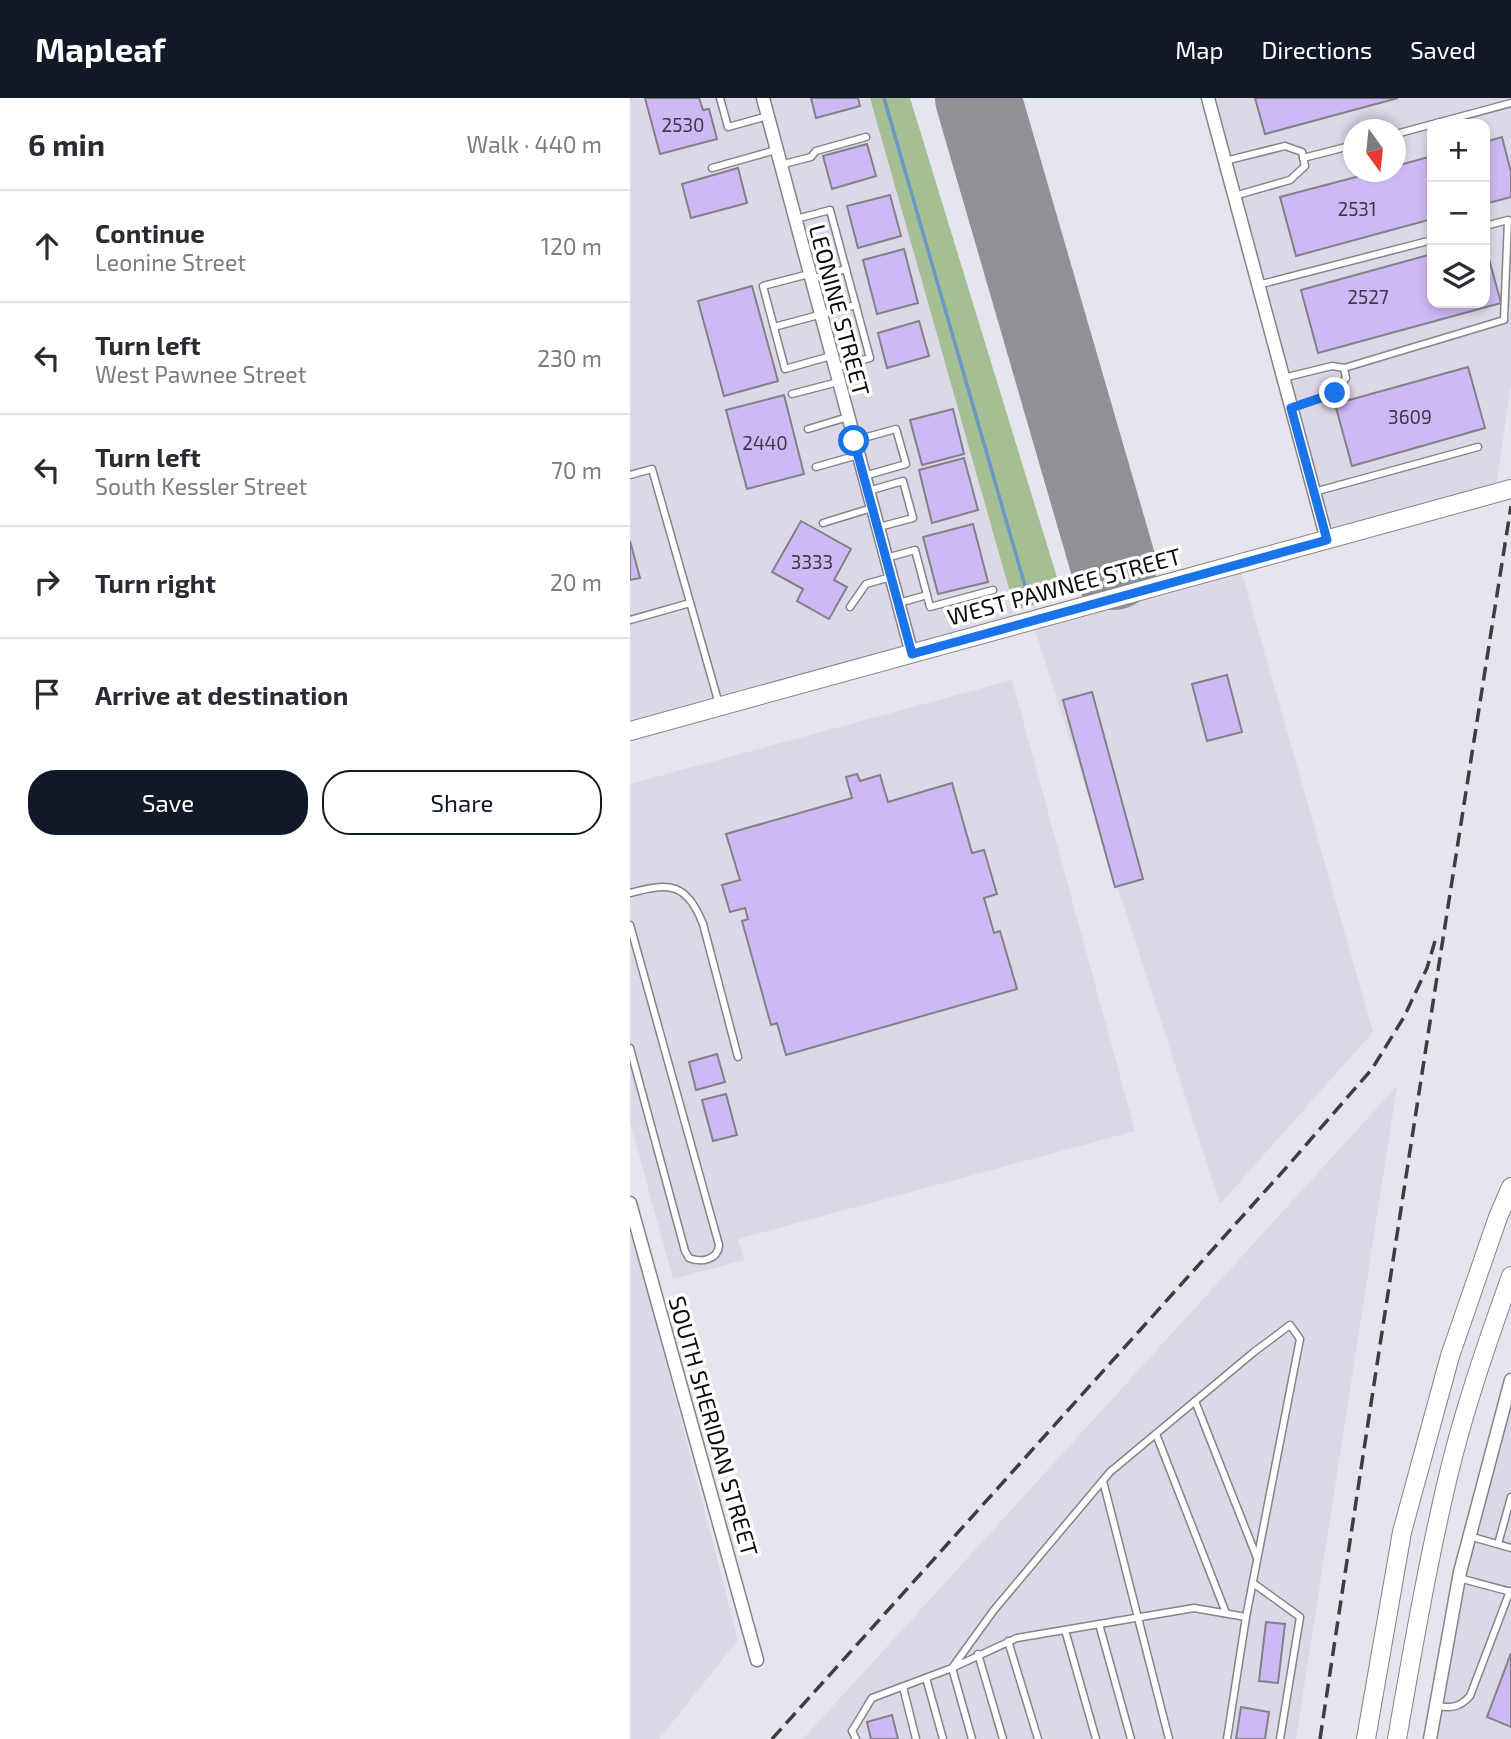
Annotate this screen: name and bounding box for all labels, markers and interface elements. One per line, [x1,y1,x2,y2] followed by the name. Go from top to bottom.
[35,29,165,69] text: Mapleaf
[1175,35,1223,64] text: Map
[1261,35,1372,64] text: Directions
[1410,35,1476,64] text: Saved
[662,113,704,136] house number: 2530
[1343,119,1406,182] north arrow
[1427,119,1490,308] map controls
[1427,119,1490,182] button: +
[28,126,105,162] text: 6 min
[466,130,602,158] text: Walk · 440 m
[1427,182,1490,245] button: −
[1338,197,1377,220] house number: 2531
[95,217,205,248] text: Continue
[804,221,876,399] street label: LEONINE STREET
[28,227,66,265] icon: ahead
[541,232,602,260] text: 120 m
[1427,245,1490,308] button: layers
[95,248,246,276] text: Leonine Street
[1347,285,1389,308] house number: 2527
[95,329,201,360] text: Turn left
[28,339,66,377] icon: left
[537,344,602,372] text: 230 m
[95,360,307,388] text: West Pawnee Street
[1319,377,1350,408] route end
[1388,405,1432,428] house number: 3609
[838,425,869,456] route start
[742,431,788,454] house number: 2440
[95,441,201,472] text: Turn left
[28,451,66,489] icon: left
[551,456,602,484] text: 70 m
[95,472,307,500] text: South Kessler Street
[944,541,1184,631] street label: WEST PAWNEE STREET
[791,550,833,573] house number: 3333
[28,563,66,601] icon: right
[95,567,216,598] text: Turn right
[550,568,602,596] text: 20 m
[28,675,66,713] icon: arrive
[95,679,348,710] text: Arrive at destination
[28,770,308,835] button: Save
[322,770,602,835] button: Share
[663,1293,765,1559] street label: SOUTH SHERIDAN STREET

